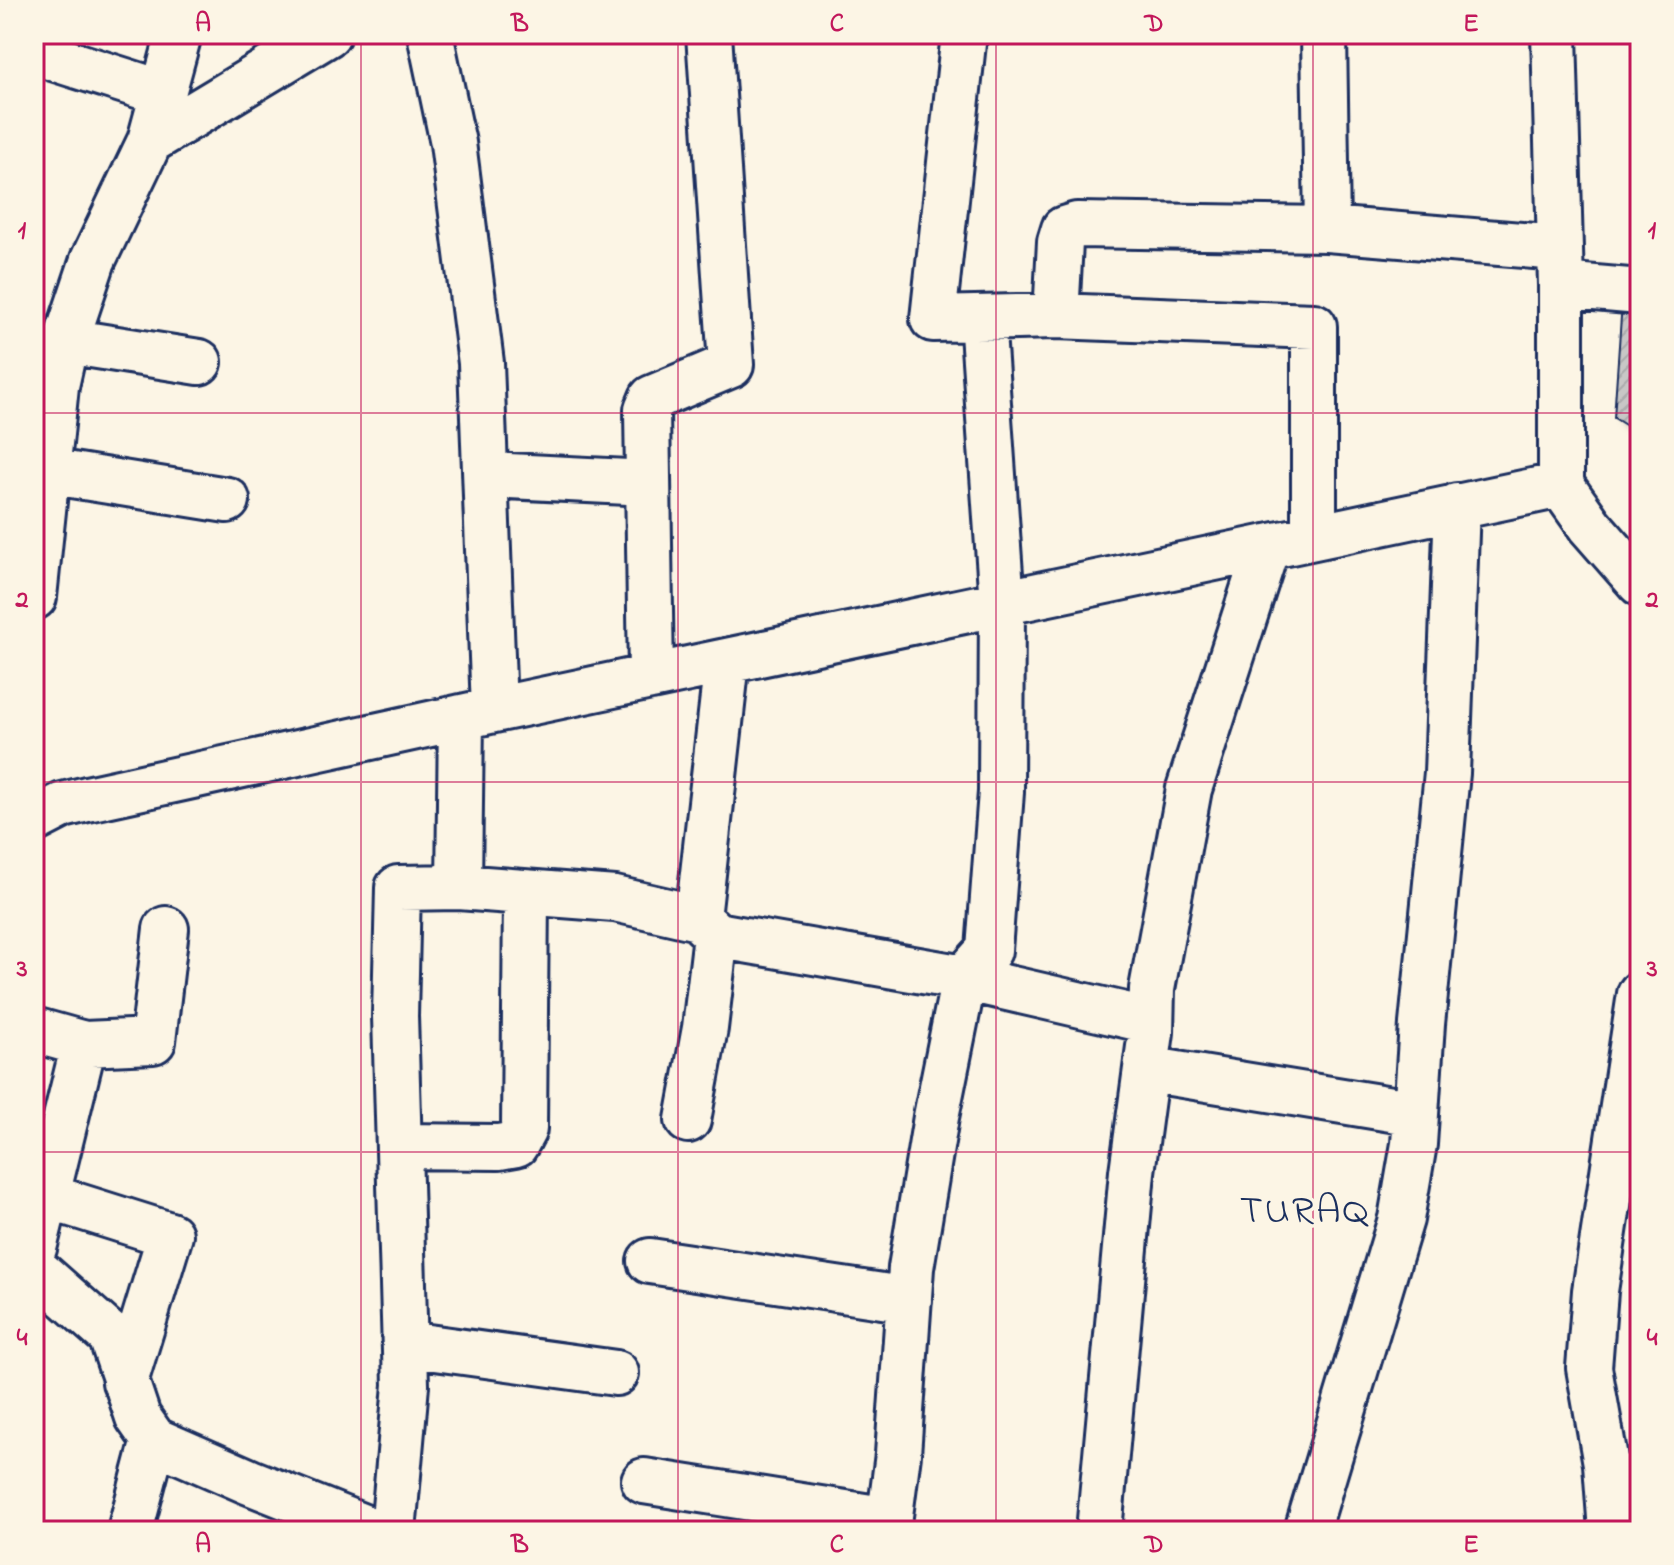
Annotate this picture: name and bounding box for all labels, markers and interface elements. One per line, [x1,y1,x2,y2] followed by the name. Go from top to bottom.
[195,6,211,44] text: A
[510,6,529,44] text: B
[830,6,844,44] text: C
[1143,6,1164,44] text: D
[1463,6,1479,44] text: E
[18,213,27,251] text: 1
[1648,213,1657,251] text: 1
[15,582,29,620] text: 2
[1645,582,1659,620] text: 2
[16,951,28,989] text: 3
[1646,951,1658,989] text: 3
[1240,1183,1370,1242] district label: TURAQ
[17,1320,28,1358] text: 4
[1647,1320,1658,1358] text: 4
[195,1527,211,1565] text: A
[510,1527,529,1565] text: B
[830,1527,844,1565] text: C
[1143,1527,1164,1565] text: D
[1463,1527,1479,1565] text: E

